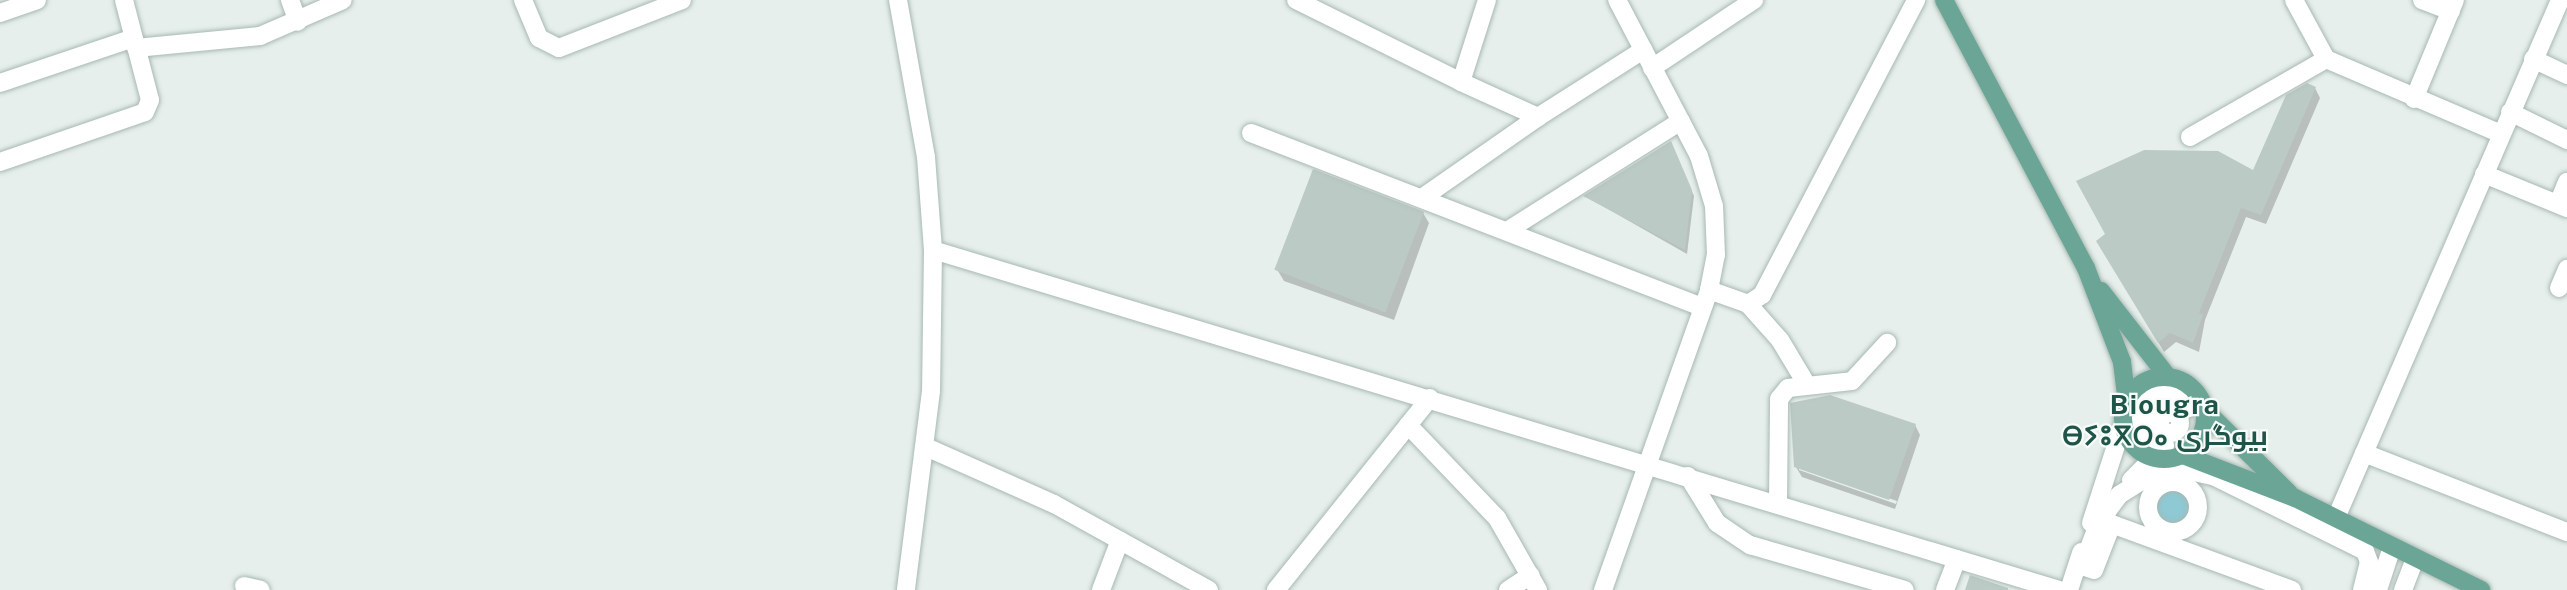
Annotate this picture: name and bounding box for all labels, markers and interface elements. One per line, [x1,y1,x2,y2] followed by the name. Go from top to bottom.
[2067,388,2263,451] district label: Biougra ⴱⵢⵓⴳⵔⴰ بيوگرى

